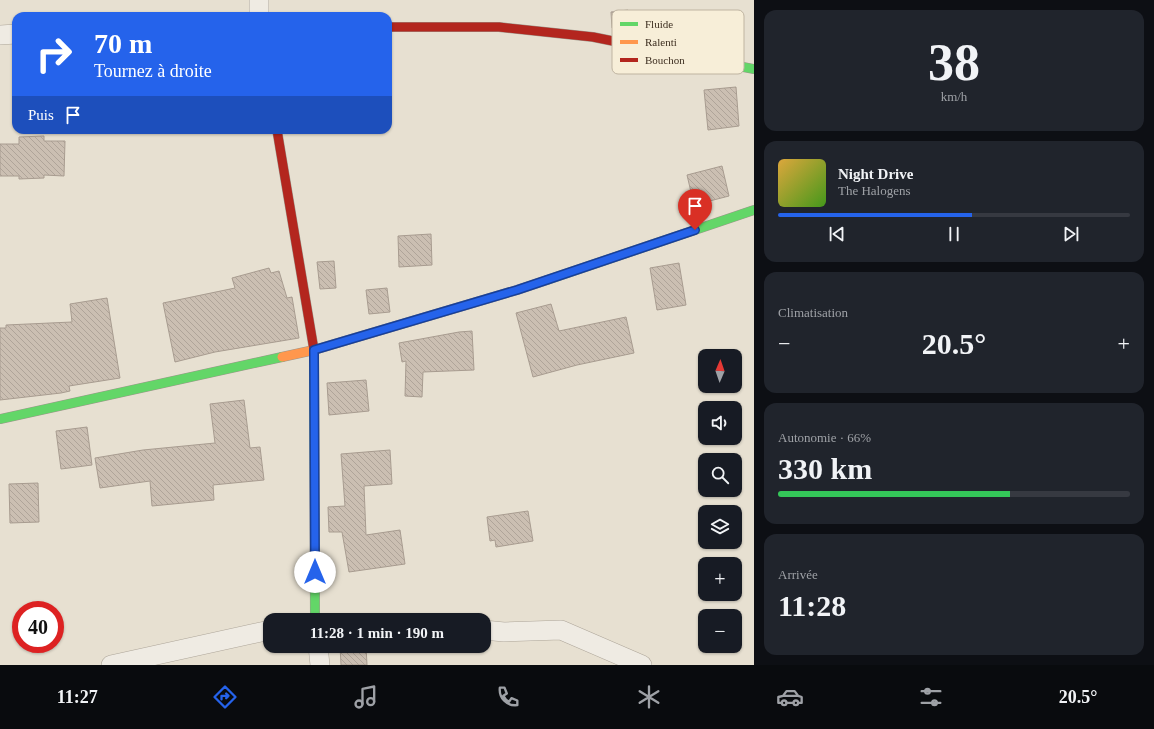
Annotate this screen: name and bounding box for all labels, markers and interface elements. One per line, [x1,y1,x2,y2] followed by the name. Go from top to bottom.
[612,10,744,74] legend
[645,18,673,30] text: Fluide
[28,28,80,80] icon: right
[94,28,152,59] text: 70 m
[928,34,980,91] text: 38
[645,36,677,48] text: Ralenti
[645,54,685,66] text: Bouchon
[94,61,212,81] text: Tournez à droite
[941,89,967,104] text: km/h
[62,104,84,126] icon: arrive
[28,107,54,123] text: Puis
[838,166,913,182] text: Night Drive
[838,183,911,198] text: The Halogens
[678,189,712,230] pin
[684,195,706,217] icon: arrive
[826,223,848,245] icon: previous
[943,223,965,245] icon: pause
[1060,223,1082,245] icon: next
[778,305,848,320] text: Climatisation
[922,327,986,360] text: 20.5°
[778,331,790,356] text: −
[1118,331,1130,356] text: +
[698,349,742,393] north arrow
[698,349,742,653] map controls
[698,401,742,445] button: sound
[778,430,871,445] text: Autonomie · 66%
[778,452,872,485] text: 330 km
[698,453,742,497] button: search
[698,505,742,549] button: layers
[294,551,336,593] position arrow
[698,557,742,601] button: +
[778,567,818,582] text: Arrivée
[778,589,846,622] text: 11:28
[12,601,64,653] speed limit sign: 40
[698,609,742,653] button: −
[310,625,444,641] text: 11:28 · 1 min · 190 m
[211,683,239,711] icon: directions
[352,683,380,711] icon: music
[494,683,522,711] icon: phone
[635,683,663,711] icon: climate
[776,683,804,711] icon: car
[917,683,945,711] icon: filters
[57,687,98,707] text: 11:27
[1059,687,1097,707] text: 20.5°

